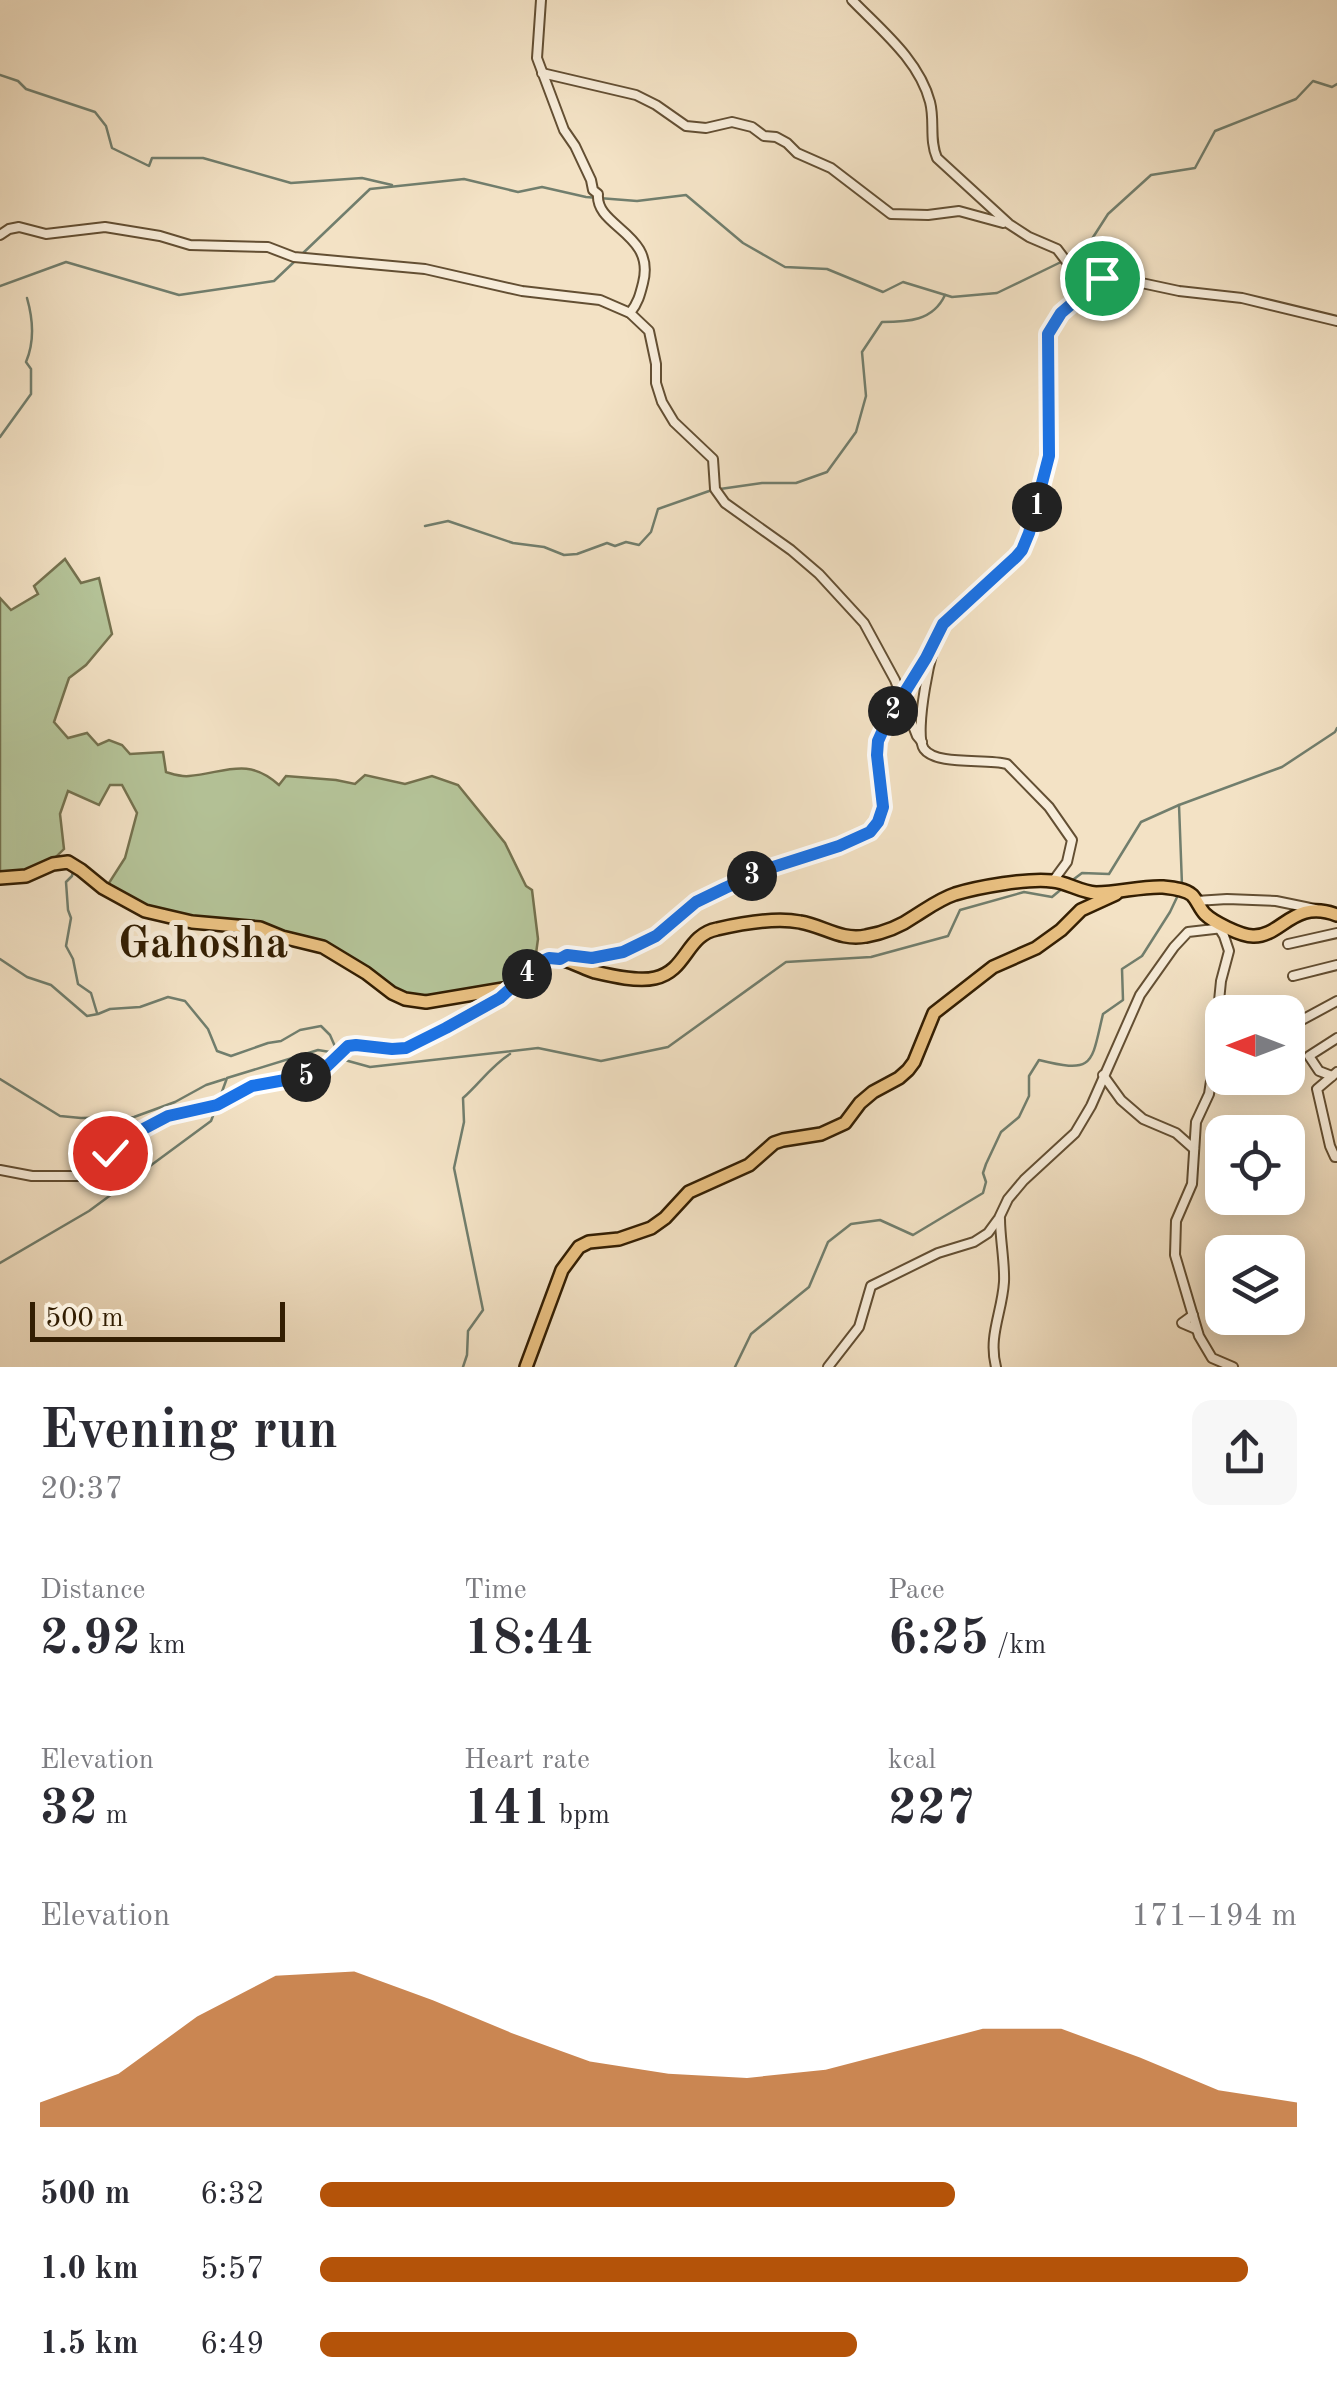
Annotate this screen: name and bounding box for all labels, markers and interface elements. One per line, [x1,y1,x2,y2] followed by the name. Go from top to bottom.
[1060,236,1145,321] pin
[1075,251,1130,306] icon: arrive
[1012,482,1062,532] pin: 1
[1029,493,1045,521] text: 1
[868,686,918,736] pin: 2
[885,697,901,725] text: 2
[727,851,777,901] pin: 3
[744,862,760,890] text: 3
[118,923,288,968] district label: Gahosha
[502,949,552,999] pin: 4
[519,960,535,988] text: 4
[1205,995,1305,1095] north arrow
[1205,995,1305,1335] map controls
[281,1052,331,1102] pin: 5
[298,1063,314,1091] text: 5
[68,1111,153,1196] pin
[1205,1115,1305,1215] button: locate
[83,1126,138,1181] icon: check
[1205,1235,1305,1335] button: layers
[30,1297,285,1342] scale bar
[45,1305,124,1333] text: 500 m
[1192,1400,1297,1505] button: share
[40,1405,338,1460] text: Evening run
[40,1474,123,1506] text: 20:37
[40,1577,145,1605] text: Distance
[464,1577,527,1605] text: Time
[888,1577,945,1605] text: Pace
[40,1615,141,1665] text: 2.92
[464,1615,594,1665] text: 18:44
[888,1615,989,1665] text: 6:25
[141,1632,186,1660] text: km
[989,1632,1046,1660] text: /km
[40,1747,154,1775] text: Elevation
[464,1747,590,1775] text: Heart rate
[888,1747,936,1775] text: kcal
[40,1785,98,1835] text: 32
[464,1785,551,1835] text: 141
[888,1785,975,1835] text: 227
[98,1802,128,1830] text: m
[551,1802,610,1830] text: bpm
[40,1901,170,1933] text: Elevation
[1131,1901,1297,1933] text: 171–194 m
[40,2179,130,2211] text: 500 m
[200,2179,265,2211] text: 6:32
[40,2254,139,2286] text: 1.0 km
[200,2254,265,2286] text: 5:57
[40,2329,139,2361] text: 1.5 km
[200,2329,265,2361] text: 6:49

